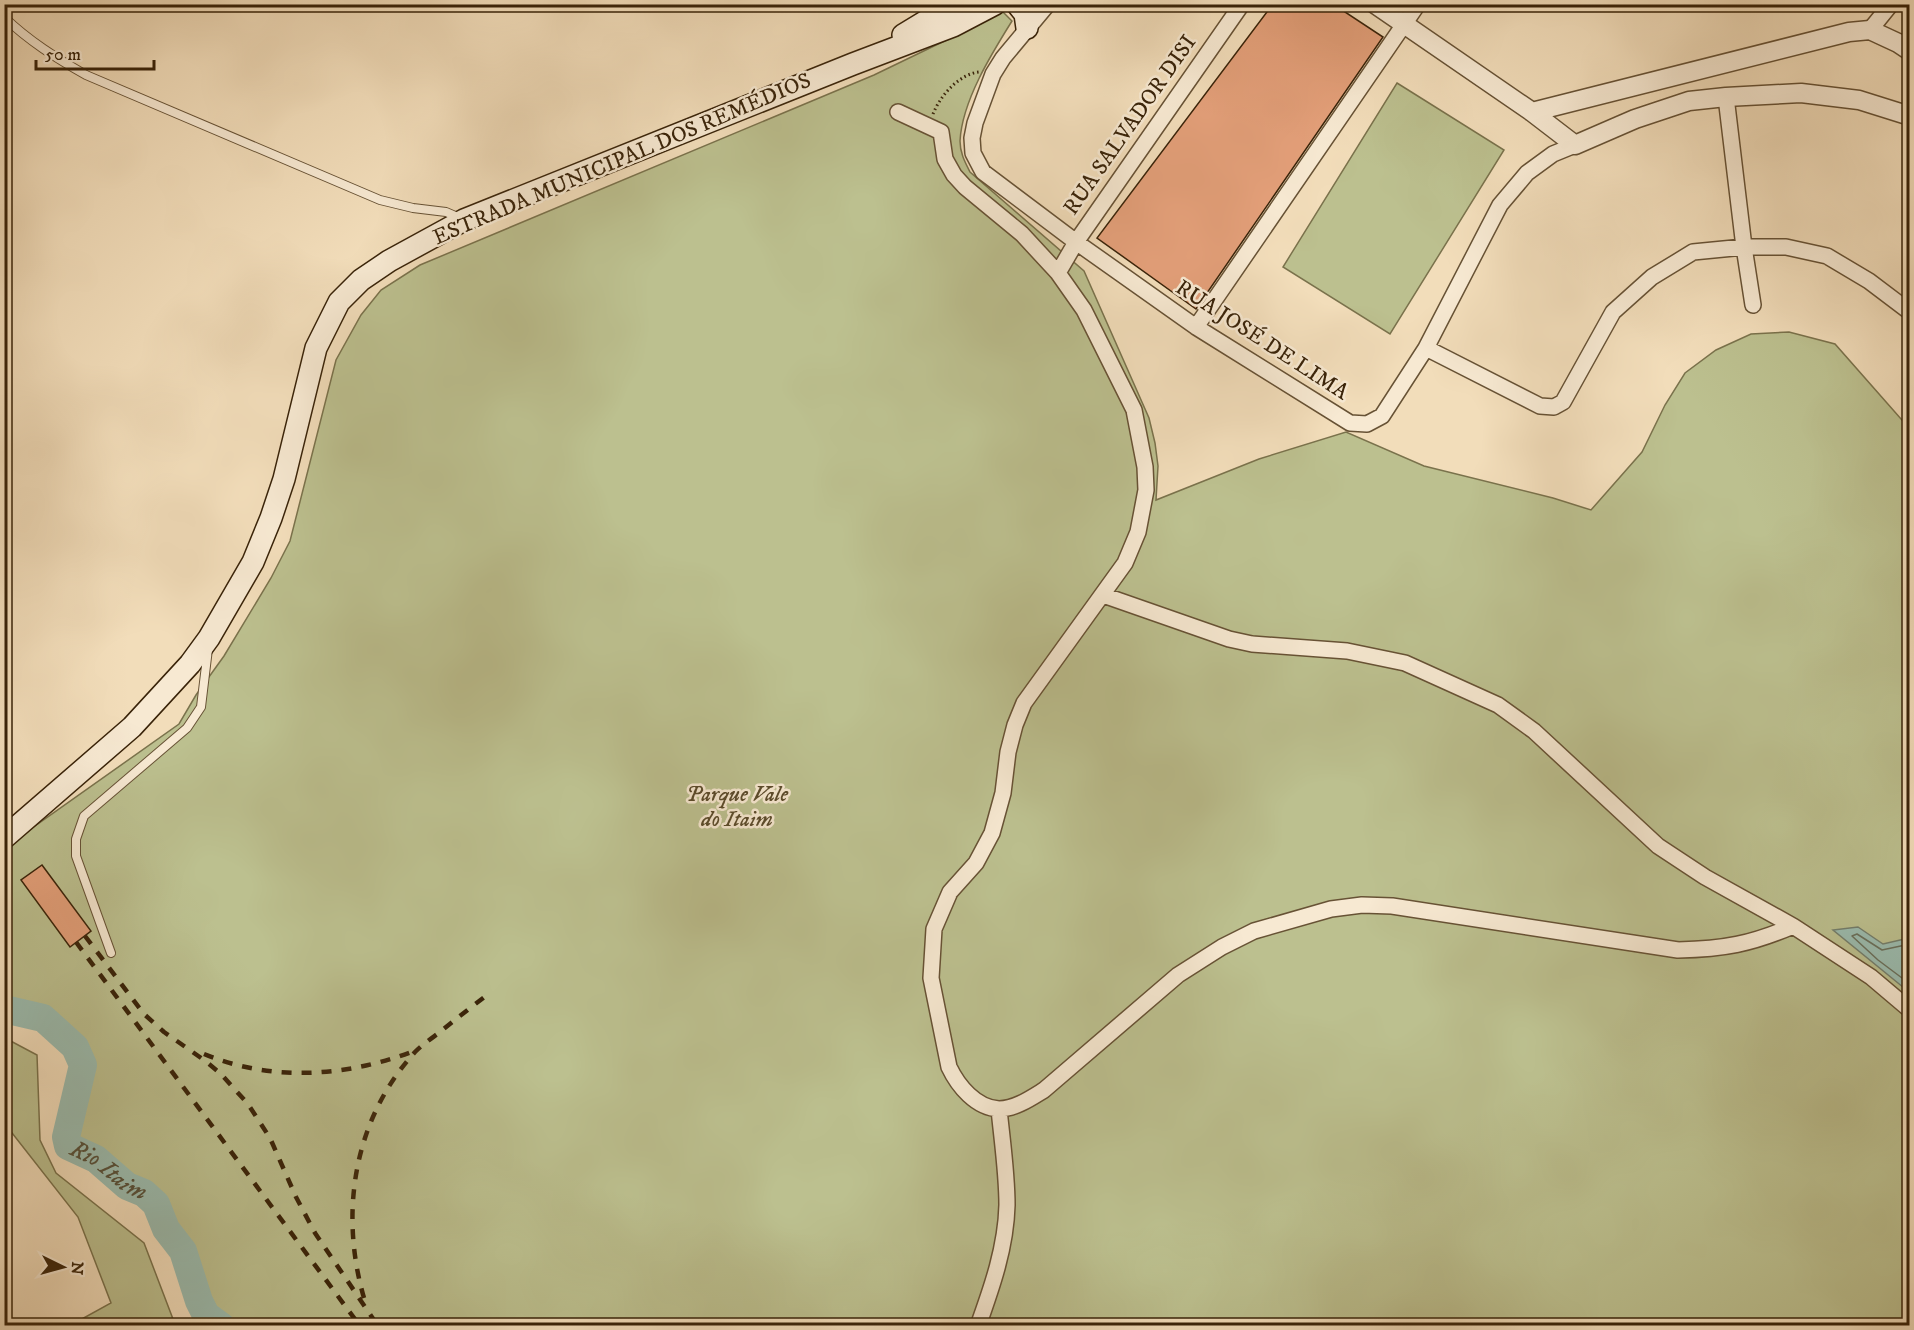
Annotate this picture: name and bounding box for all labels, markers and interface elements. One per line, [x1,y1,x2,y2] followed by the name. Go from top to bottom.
[1058,30,1202,220] street label: RUA SALVADOR DISI
[36,33,154,71] scale bar
[45,44,81,66] text: 50 m
[429,67,815,251] street label: ESTRADA MUNICIPAL DOS REMÉDIOS
[1170,274,1354,407] street label: RUA JOSÉ DE LIMA
[686,781,788,833] park label: Parque Vale do Itaim
[64,1134,151,1208] water label: Rio Itaim
[33,1237,93,1297] north arrow
[66,1261,87,1276] text: N

